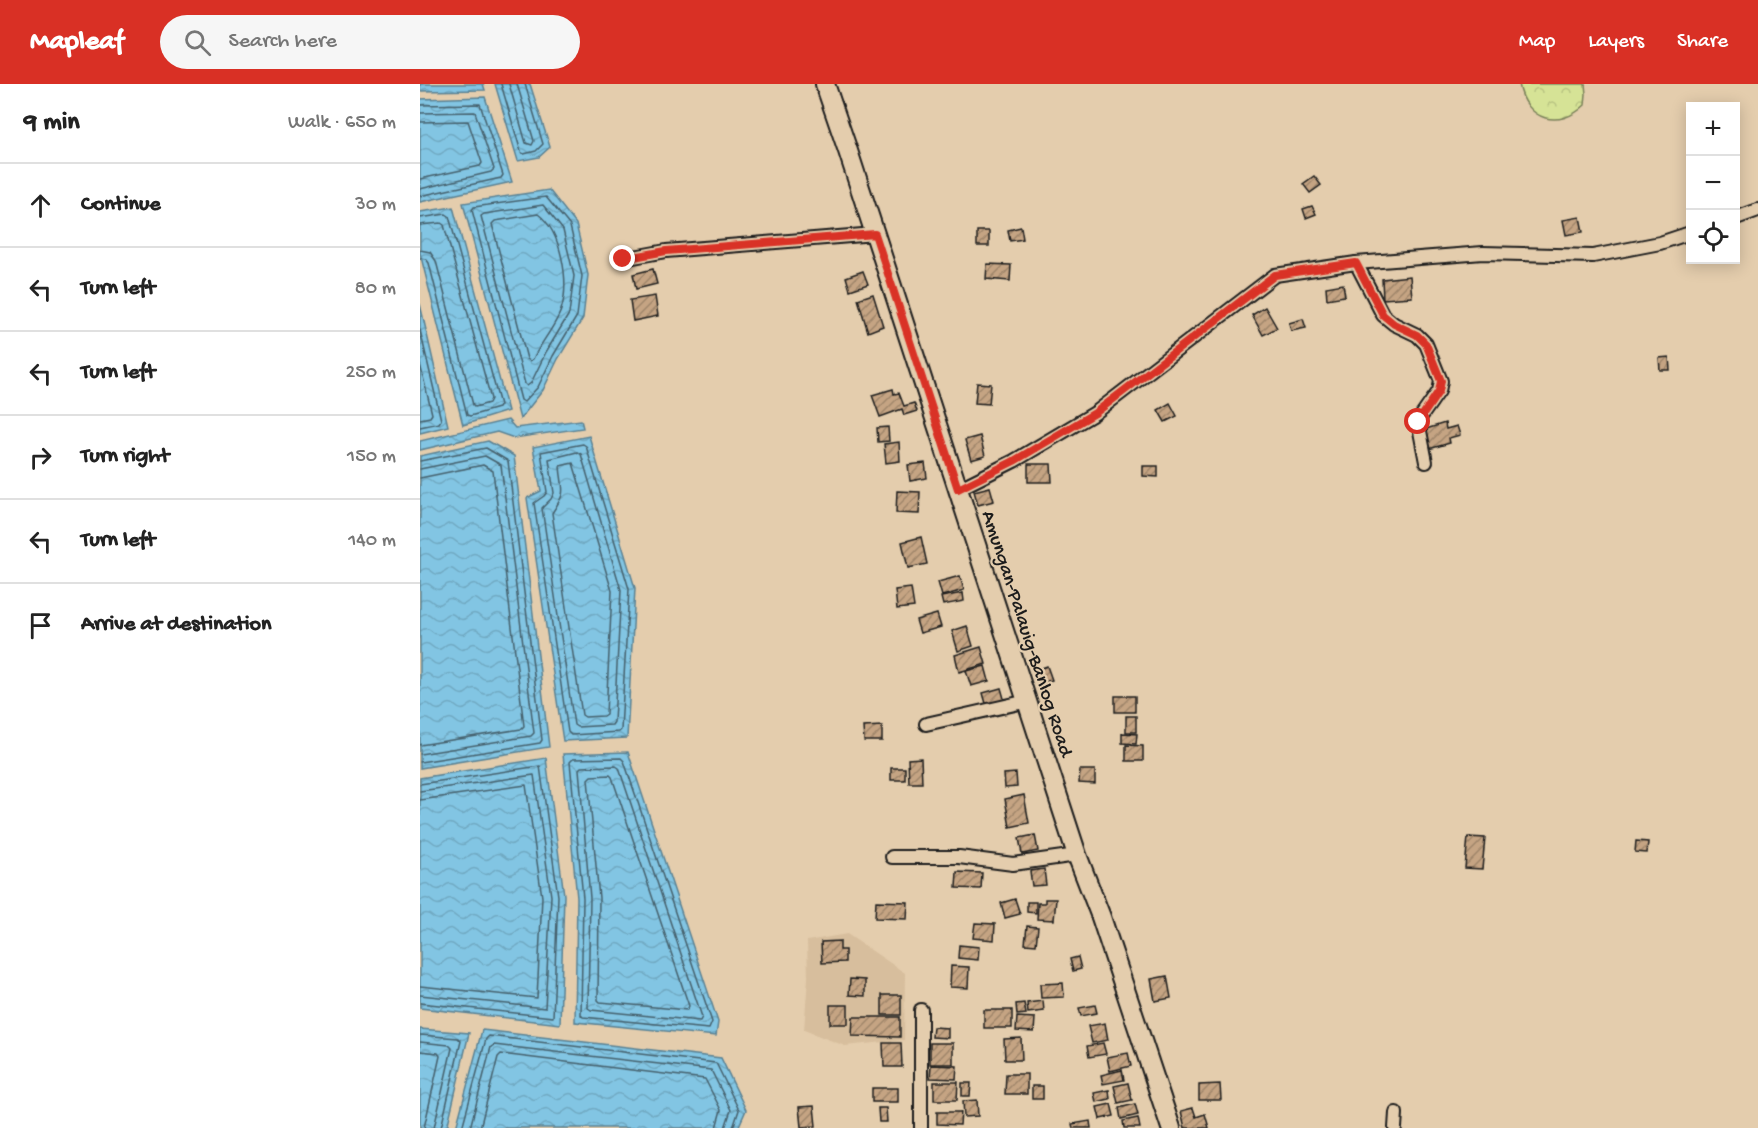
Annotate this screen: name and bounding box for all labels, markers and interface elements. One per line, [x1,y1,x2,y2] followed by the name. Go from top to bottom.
[160,15,580,69] search box
[30,26,124,59] text: Mapleaf
[181,26,214,59] icon: search
[229,29,337,55] text: Search here
[1519,30,1555,55] text: Map
[1588,30,1644,55] text: Layers
[1677,30,1728,55] text: Share
[1686,102,1740,264] map controls
[1686,102,1740,156] button: +
[24,108,80,139] text: 9 min
[288,112,396,135] text: Walk · 650 m
[1686,156,1740,210] button: −
[24,189,57,222] icon: ahead
[81,192,161,218] text: Continue
[355,194,396,217] text: 30 m
[1686,210,1740,264] button: locate
[609,245,635,271] route end
[24,273,57,306] icon: left
[81,276,155,302] text: Turn left
[355,278,396,301] text: 80 m
[24,357,57,390] icon: left
[81,360,155,386] text: Turn left
[345,362,396,385] text: 250 m
[1404,408,1430,434] route start
[24,441,57,474] icon: right
[81,444,169,470] text: Turn right
[347,446,396,469] text: 150 m
[975,508,1077,762] street label: Amungan-Palauig-Banlog Road
[24,525,57,558] icon: left
[81,528,155,554] text: Turn left
[348,530,396,553] text: 140 m
[24,609,57,642] icon: arrive
[81,612,271,638] text: Arrive at destination

